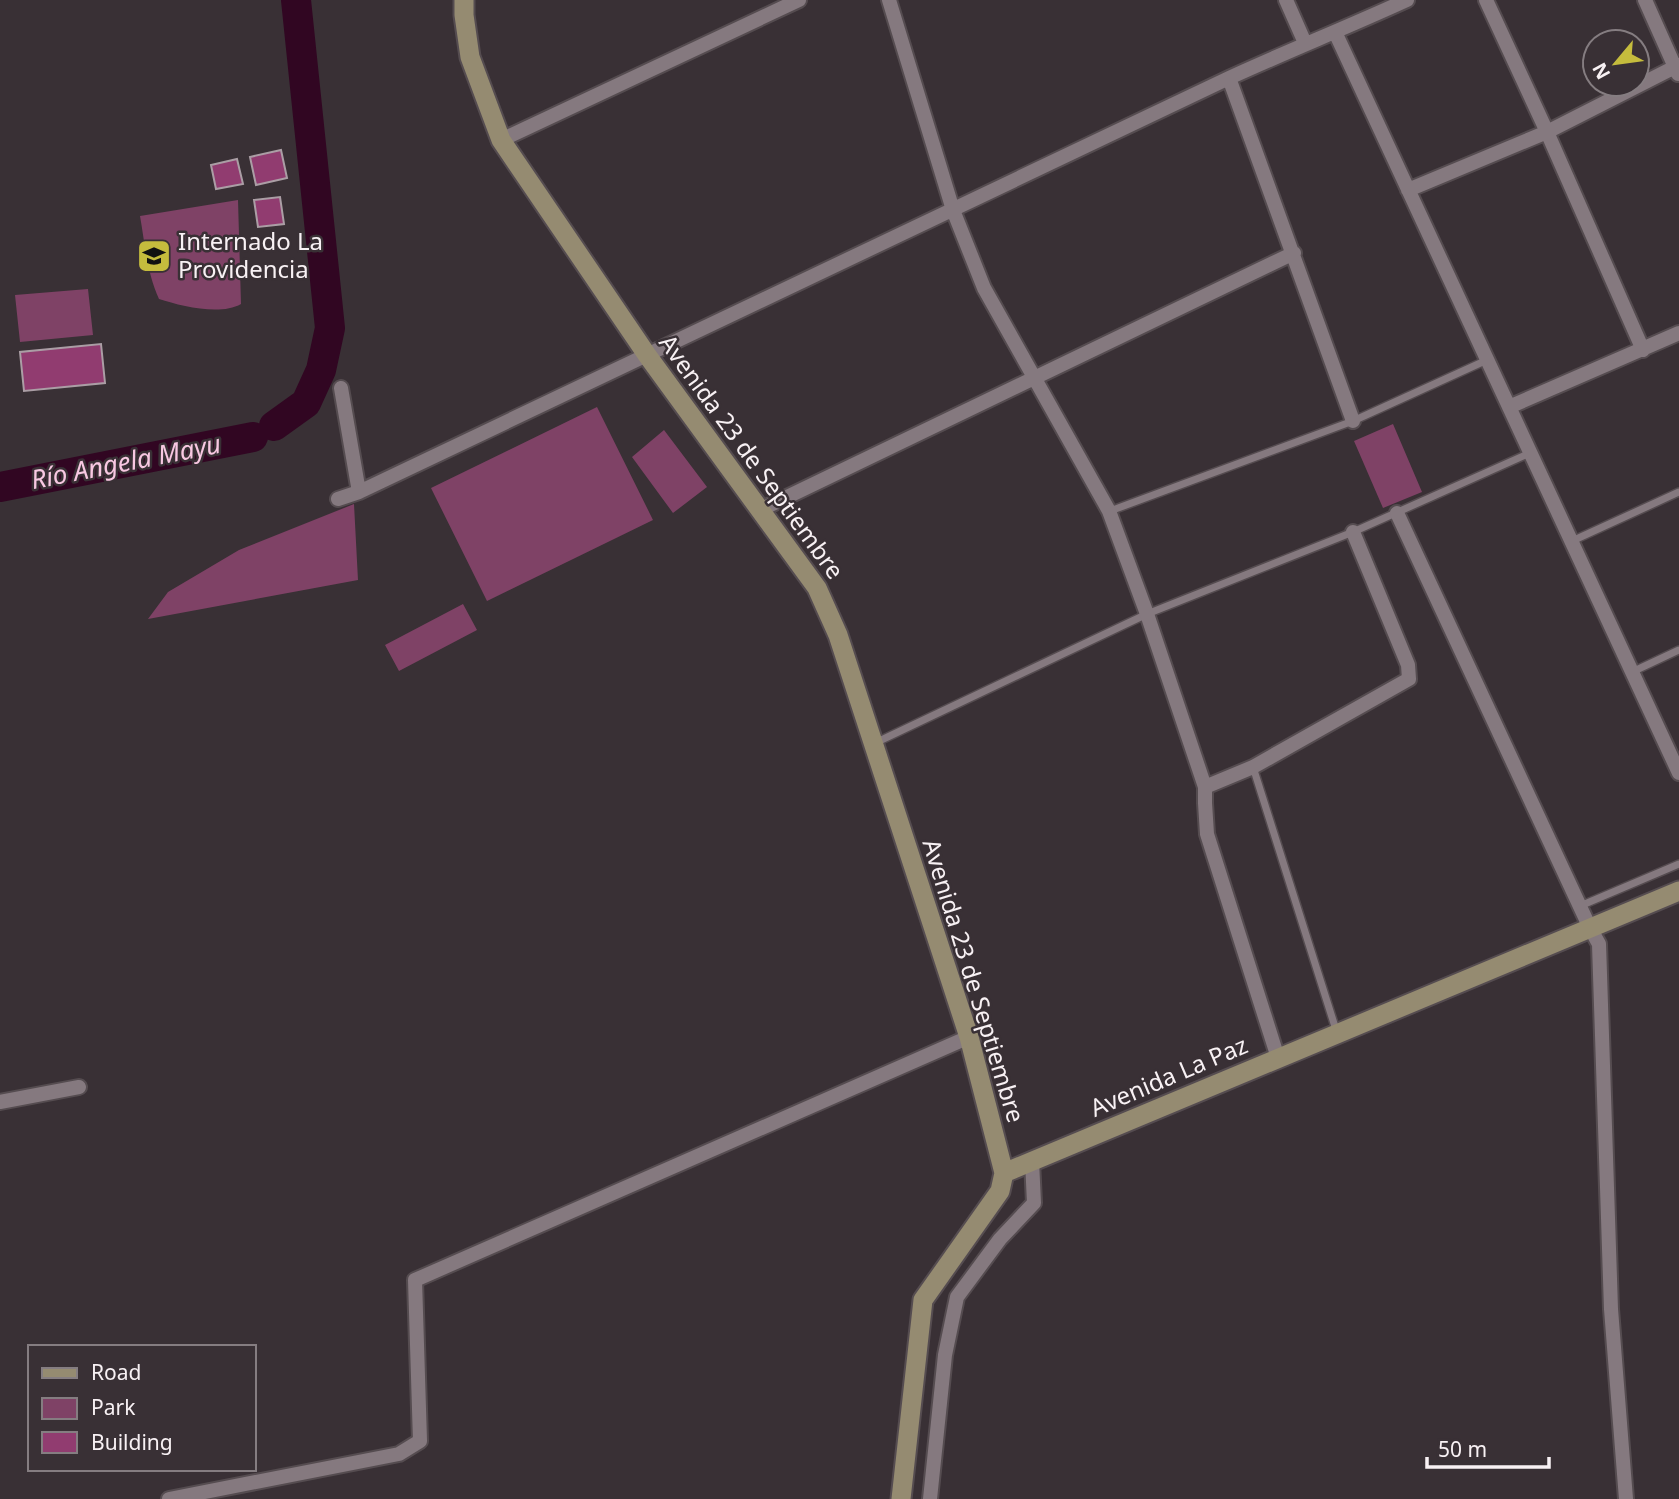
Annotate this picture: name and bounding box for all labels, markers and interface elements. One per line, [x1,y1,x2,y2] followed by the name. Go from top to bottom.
[1581,28,1651,98] north arrow
[1586,58,1616,84] text: N
[178,224,323,285] place label: Internado La Providencia
[135,237,173,275] school or university icon: Internado La Providencia
[652,327,852,585] street label: Avenida 23 de Septiembre
[28,425,224,497] water label: Río Angela Mayu
[916,835,1033,1126] street label: Avenida 23 de Septiembre
[1085,1028,1252,1124] street label: Avenida La Paz
[28,1345,256,1471] legend
[91,1358,141,1386] text: Road
[91,1393,136,1421] text: Park
[1427,1426,1550,1470] scale bar
[91,1428,173,1456] text: Building
[1438,1435,1487,1463] text: 50 m

